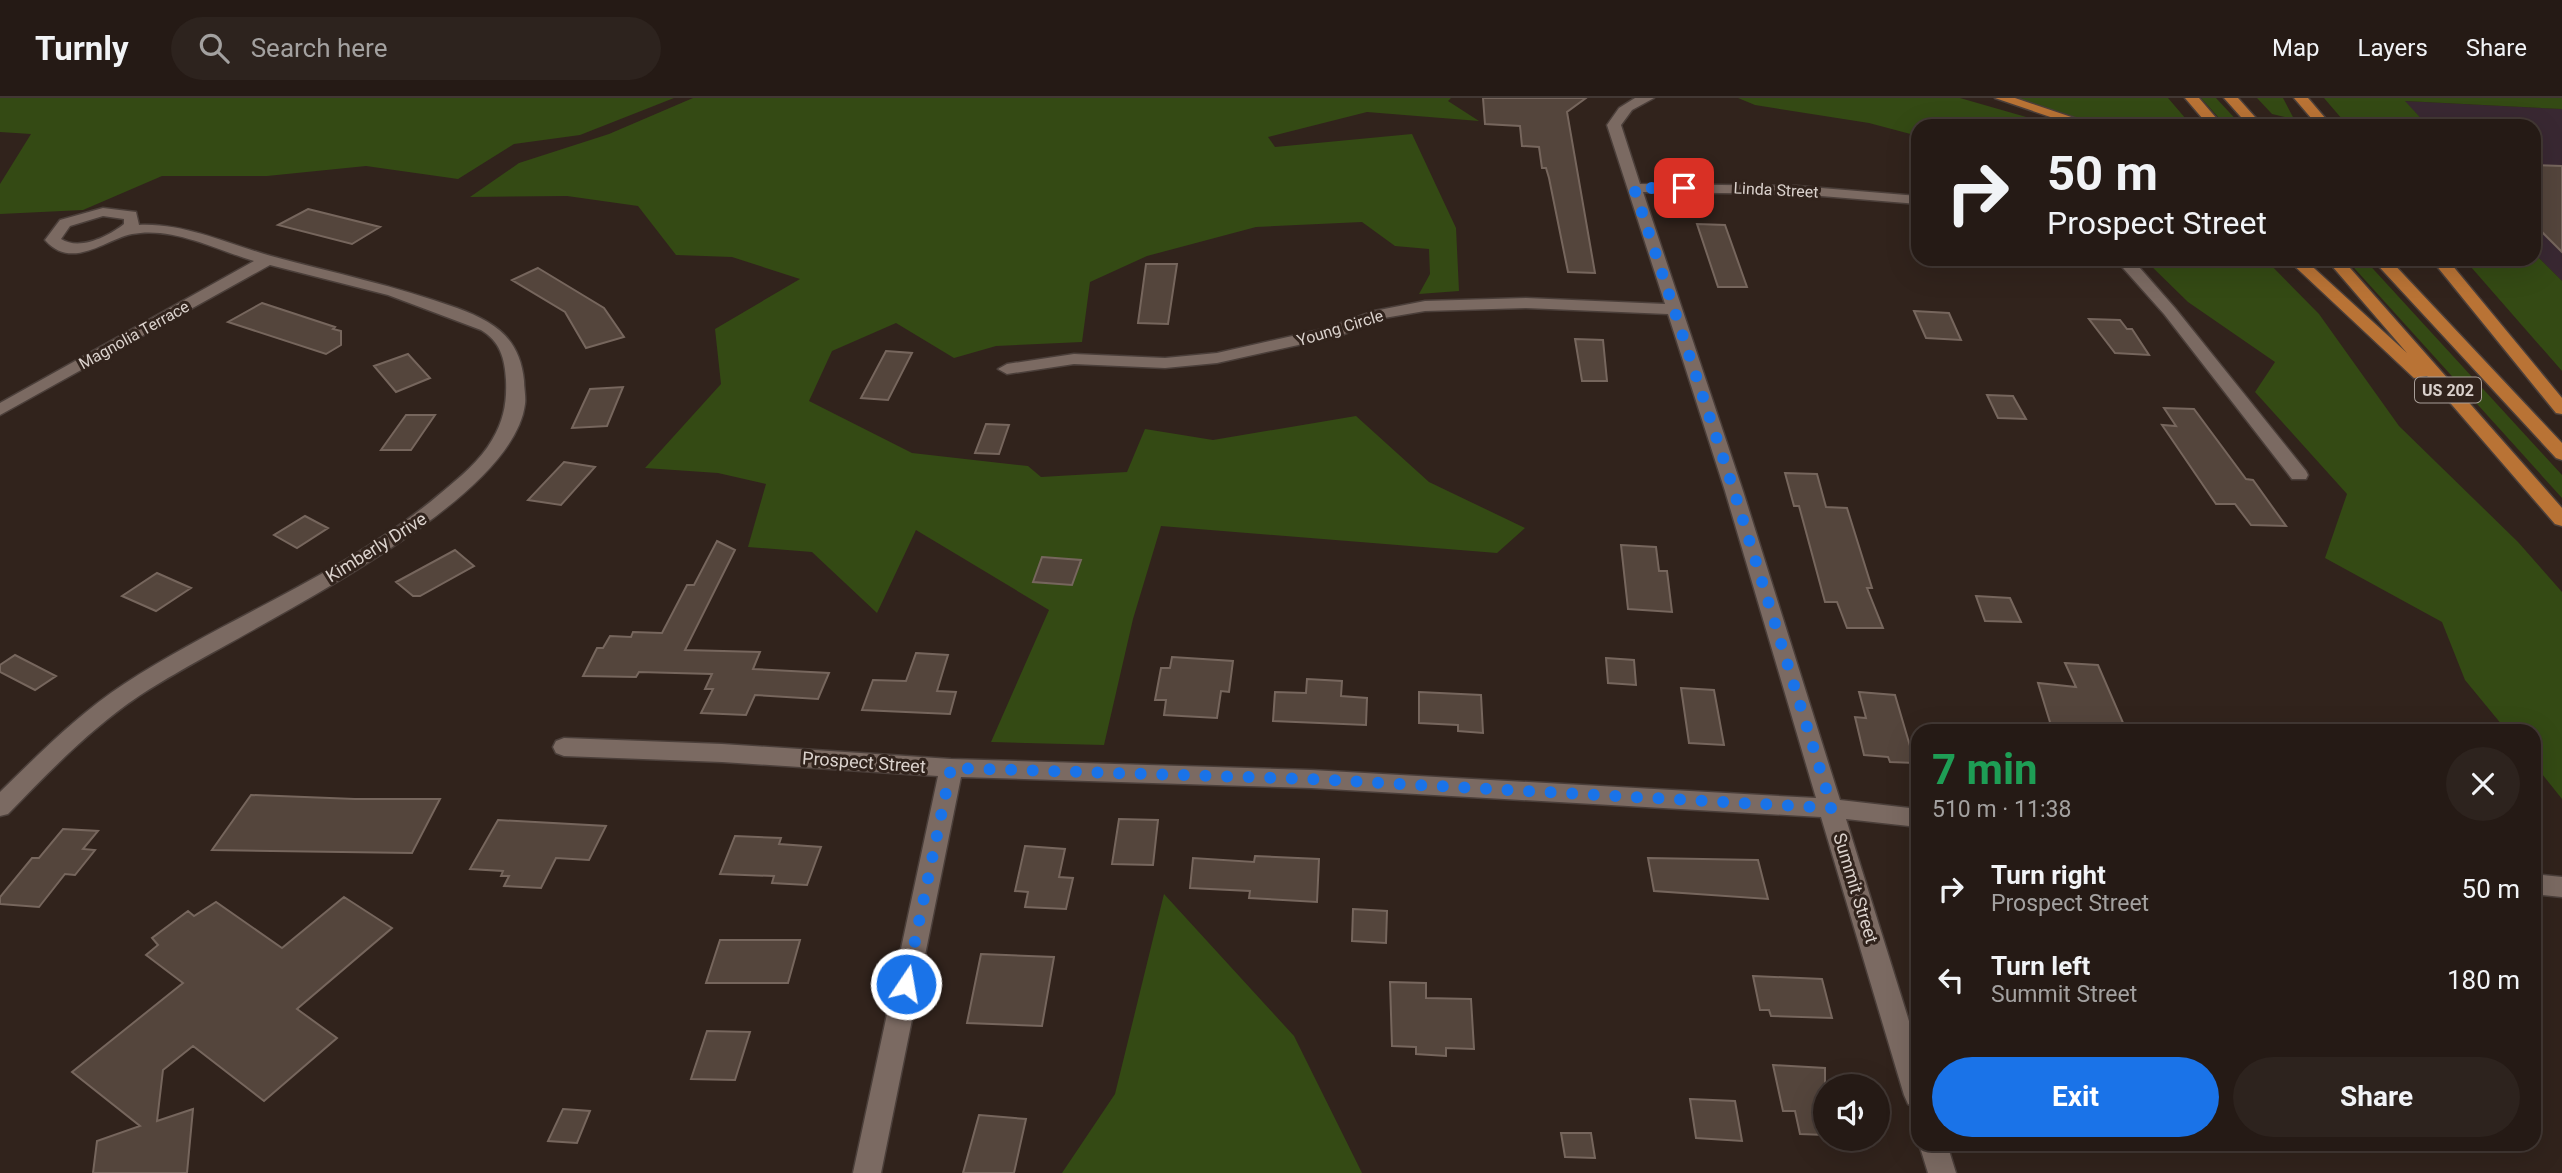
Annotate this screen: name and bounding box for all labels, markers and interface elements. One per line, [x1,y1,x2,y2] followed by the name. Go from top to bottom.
[171,17,661,80] search box
[35,29,129,68] text: Turnly
[195,29,233,67] icon: search
[251,33,387,63] text: Search here
[2272,34,2320,62] text: Map
[2358,34,2428,62] text: Layers
[2466,34,2527,62] text: Share
[2047,145,2158,202] text: 50 m
[1932,147,2023,238] icon: right
[1654,158,1714,218] pin
[1665,169,1703,207] icon: arrive
[1733,178,1819,202] street label: Linda Street
[2047,204,2267,242] text: Prospect Street
[76,297,192,373] street label: Magnolia Terrace
[1295,306,1385,350] street label: Young Circle
[2415,378,2481,402] road number: US 202
[322,508,430,586] street label: Kimberly Drive
[1932,745,2038,794] text: 7 min
[802,747,927,777] street label: Prospect Street
[2446,747,2520,821] button: close
[1932,796,2071,823] text: 510 m · 11:38
[1829,830,1883,946] street label: Summit Street
[1991,860,2106,890] text: Turn right
[1932,870,1970,908] icon: right
[2462,874,2520,904] text: 50 m
[1991,890,2149,917] text: Prospect Street
[869,947,943,1021] position arrow
[1991,951,2090,981] text: Turn left
[1932,961,1970,999] icon: left
[2447,965,2520,995] text: 180 m
[1991,981,2137,1008] text: Summit Street
[1932,1057,2219,1137] button: Exit
[2233,1057,2520,1137] button: Share
[1813,1074,1890,1151] map controls
[1813,1074,1890,1151] button: sound

